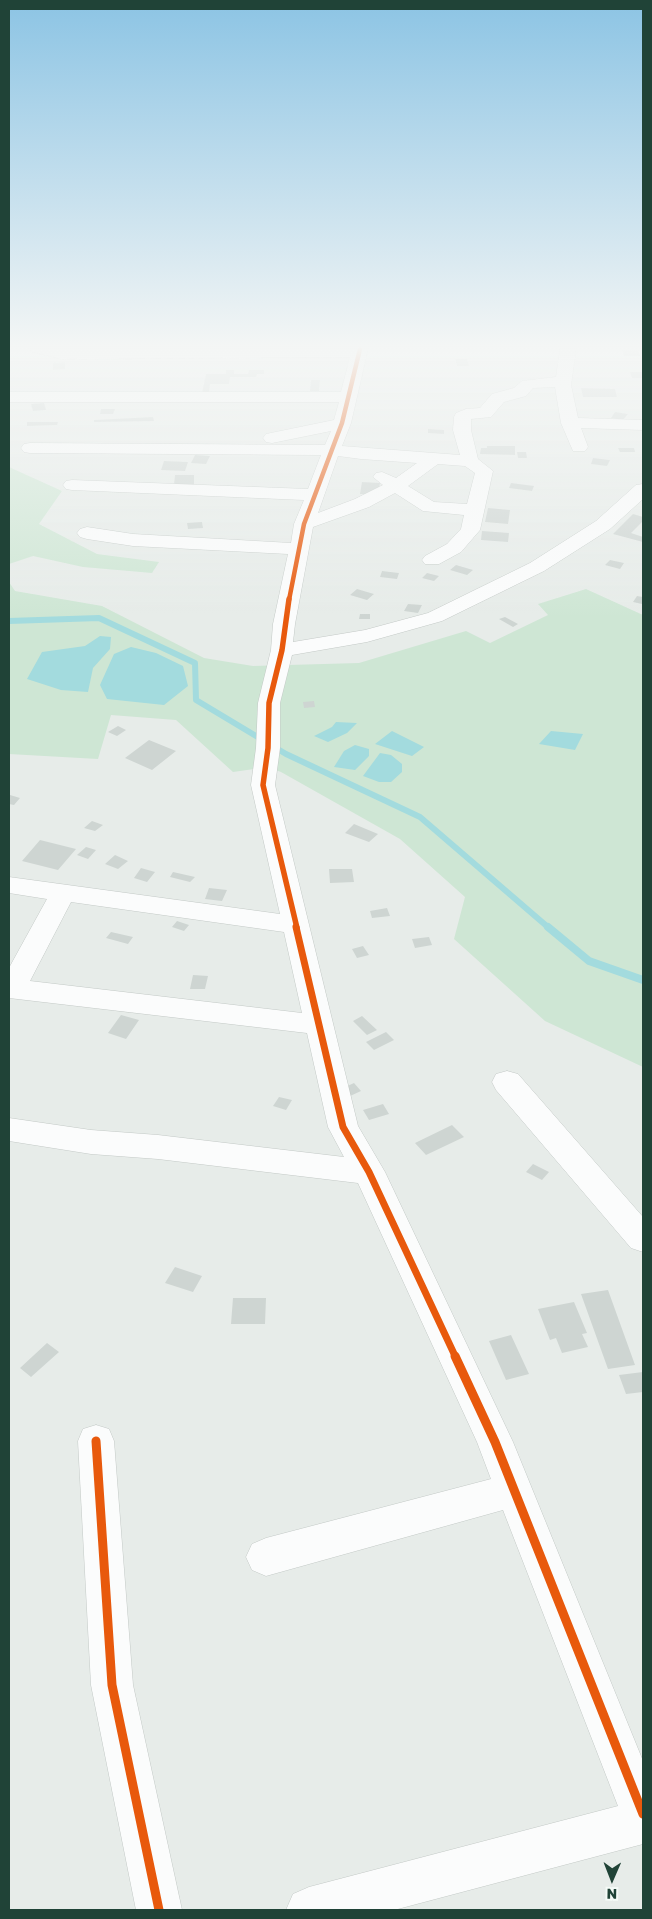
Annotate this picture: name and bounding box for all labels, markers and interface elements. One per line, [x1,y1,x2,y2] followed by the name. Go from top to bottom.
[587,1854,637,1904] north arrow
[606,1886,617,1903] text: N

